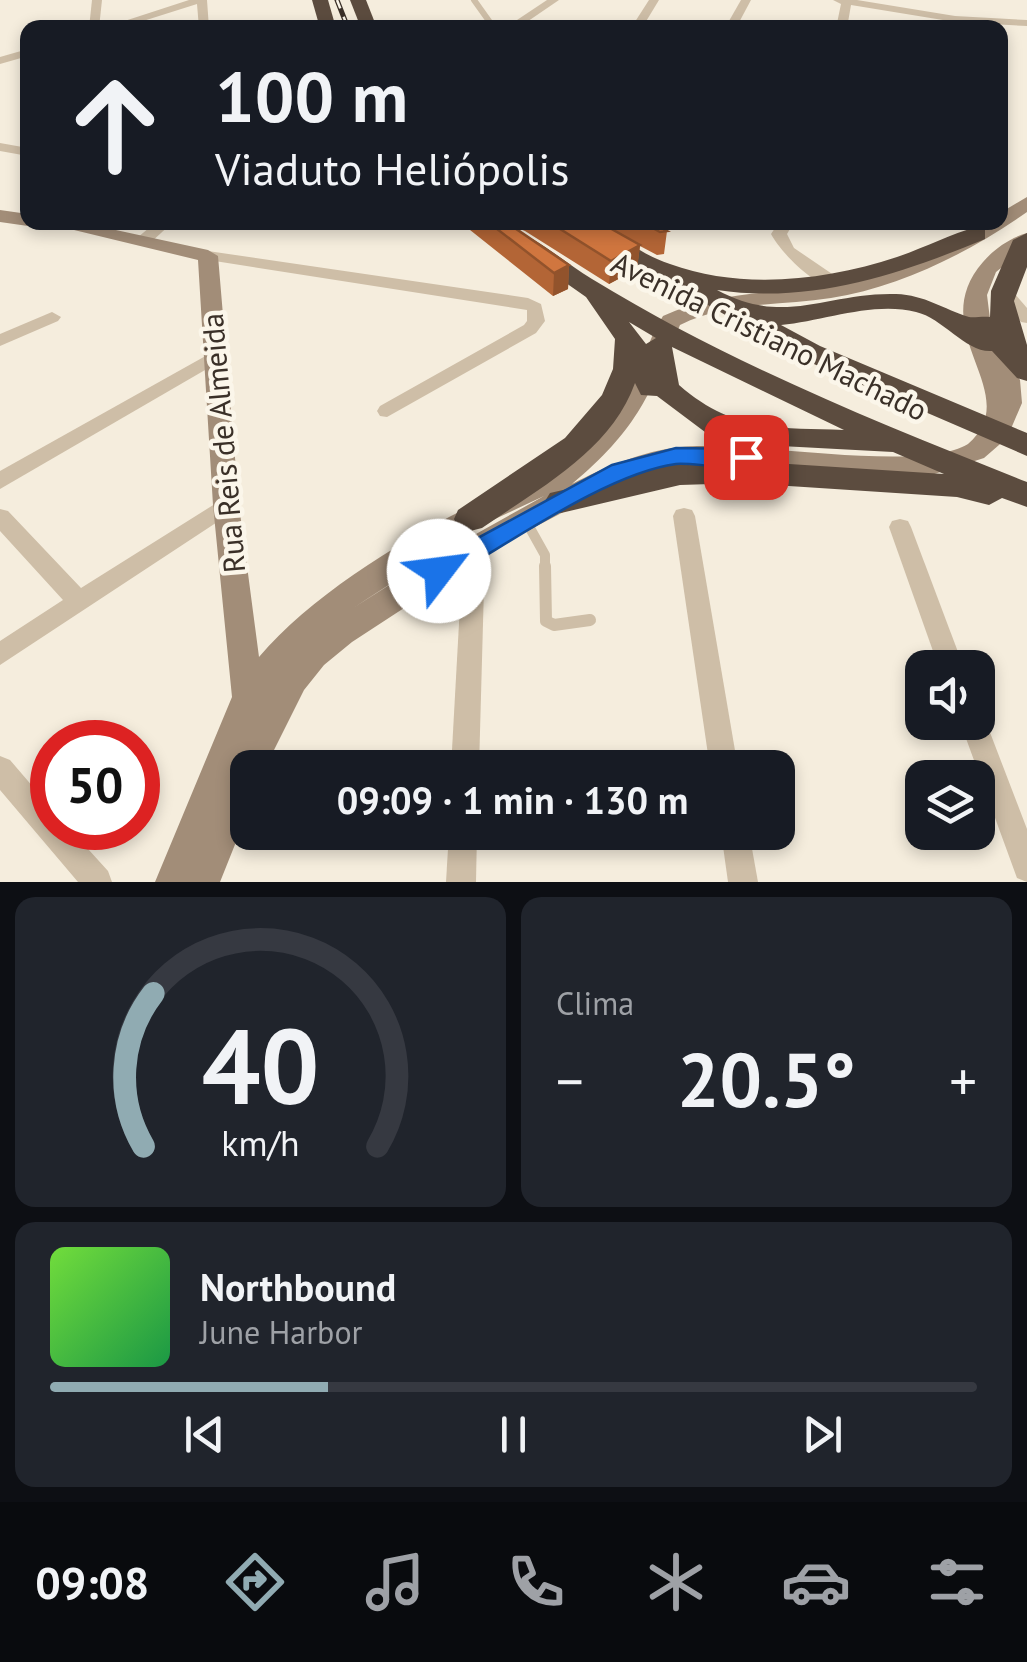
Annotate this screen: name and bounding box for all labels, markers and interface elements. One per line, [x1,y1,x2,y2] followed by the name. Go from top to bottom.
[215,51,408,141] text: 100 m
[50,60,180,190] icon: ahead
[215,139,569,197] text: Viaduto Heliópolis
[606,242,934,429] street label: Avenida Cristiano Machado
[192,312,253,575] street label: Rua Reis de Almeida
[704,415,789,500] pin
[719,430,774,485] icon: arrive
[387,519,491,623] position arrow
[905,650,995,850] map controls
[905,650,995,740] button: sound
[30,720,160,850] speed limit sign: 50
[905,760,995,850] button: layers
[337,775,688,824] text: 09:09 · 1 min · 130 m
[556,982,634,1024] text: Clima
[202,998,319,1133] text: 40
[677,1031,856,1128] text: 20.5°
[556,1045,584,1116] text: −
[949,1045,977,1116] text: +
[221,1120,300,1166] text: km/h
[200,1262,396,1311] text: Northbound
[200,1311,362,1353] text: June Harbor
[177,1407,232,1462] icon: previous
[486,1407,541,1462] icon: pause
[795,1407,850,1462] icon: next
[220,1547,290,1617] icon: directions
[360,1547,430,1617] icon: music
[501,1547,571,1617] icon: phone
[641,1547,711,1617] icon: climate
[781,1547,851,1617] icon: car
[922,1547,992,1617] icon: filters
[35,1553,149,1611] text: 09:08

